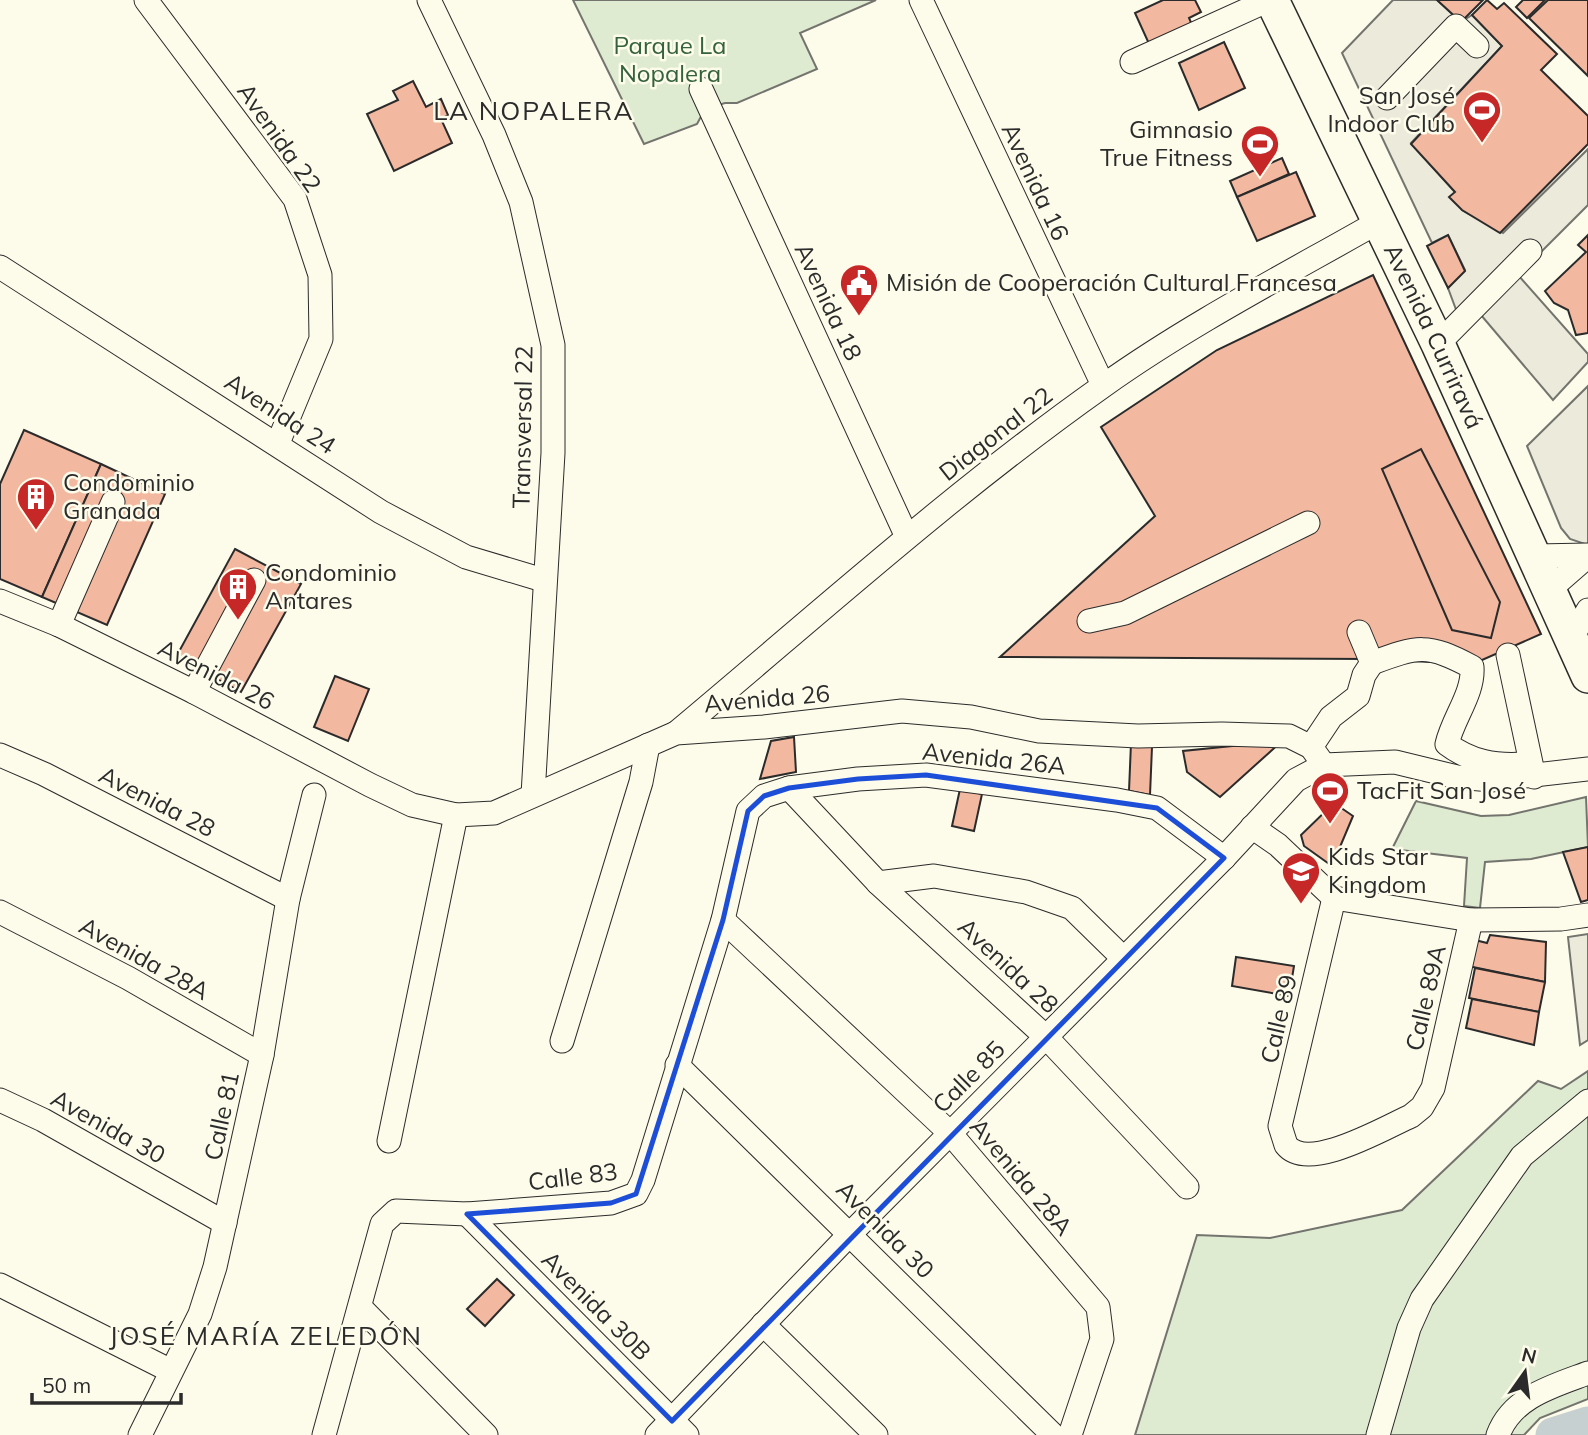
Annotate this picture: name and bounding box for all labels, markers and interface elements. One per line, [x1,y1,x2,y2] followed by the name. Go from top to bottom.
[613,30,727,88] park label: Parque La Nopalera
[231,77,328,198] street label: Avenida 22
[1328,80,1455,138] place label: San José Indoor Club
[1461,89,1503,144] sports icon: San José Indoor Club
[433,94,635,127] district label: LA NOPALERA
[1100,114,1233,172] place label: Gimnasio True Fitness
[996,118,1076,245] street label: Avenida 16
[1239,123,1281,178] sports icon: Gimnasio True Fitness
[789,238,869,365] street label: Avenida 18
[1378,239,1490,433] street label: Avenida Curriravá
[838,262,880,317] public building icon: Misión de Cooperación Cultural Francesa
[886,267,1337,297] place label: Misión de Cooperación Cultural Francesa
[506,345,538,509] street label: Transversal 22
[219,366,342,460] street label: Avenida 24
[933,380,1058,487] street label: Diagonal 22
[63,467,195,525] place label: Condominio Granada
[15,476,57,531] building icon: Condominio Granada
[265,557,397,615] place label: Condominio Antares
[217,566,259,621] building icon: Condominio Antares
[153,632,280,716] street label: Avenida 26
[703,678,831,718] street label: Avenida 26
[921,736,1068,780] street label: Avenida 26A
[94,759,221,843] street label: Avenida 28
[1309,770,1351,825] sports icon: TacFit San José
[1357,775,1526,805] place label: TacFit San José
[1328,841,1428,899] place label: Kids Star Kingdom
[1280,850,1322,905] school or university icon: Kids Star Kingdom
[74,910,215,1006] street label: Avenida 28A
[952,911,1065,1019] street label: Avenida 28
[1398,942,1452,1054] street label: Calle 89A
[1253,972,1303,1066] street label: Calle 89
[926,1034,1011,1119] street label: Calle 85
[197,1069,245,1163] street label: Calle 81
[46,1082,171,1170] street label: Avenida 30
[964,1112,1080,1241] street label: Avenida 28A
[526,1156,619,1196] street label: Calle 83
[830,1174,941,1285] street label: Avenida 30
[536,1244,658,1366] street label: Avenida 30B
[109,1319,423,1352] district label: JOSÉ MARÍA ZELEDÓN
[1490,1337,1560,1407] north arrow
[1519,1342,1539,1369] text: N
[32,1362,180,1406] scale bar
[42,1372,91,1398] text: 50 m

